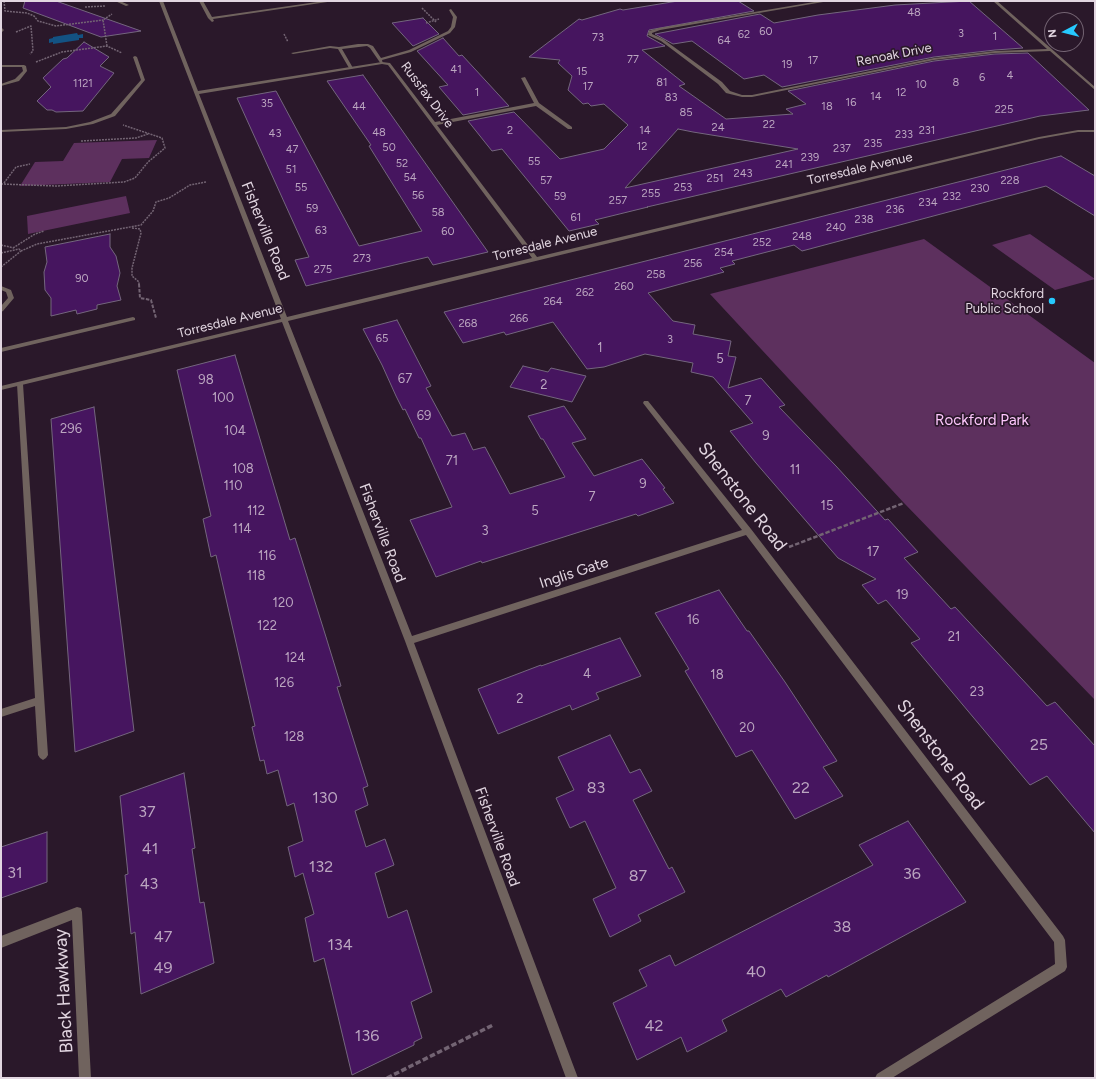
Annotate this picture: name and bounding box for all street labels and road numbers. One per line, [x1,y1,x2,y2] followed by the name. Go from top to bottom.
[855,40,933,70] street label: Renoak Drive
[397,59,457,131] street label: Russfax Drive
[806,149,914,189] street label: Torresdale Avenue
[237,179,293,283] street label: Fisherville Road
[491,223,599,265] street label: Torresdale Avenue
[176,300,284,342] street label: Torresdale Avenue
[693,438,791,556] street label: Shenstone Road
[355,481,409,585] street label: Fisherville Road
[537,553,611,593] street label: Inglis Gate
[892,696,988,814] street label: Shenstone Road
[471,785,523,889] street label: Fisherville Road
[50,928,78,1054] street label: Black Hawkway

